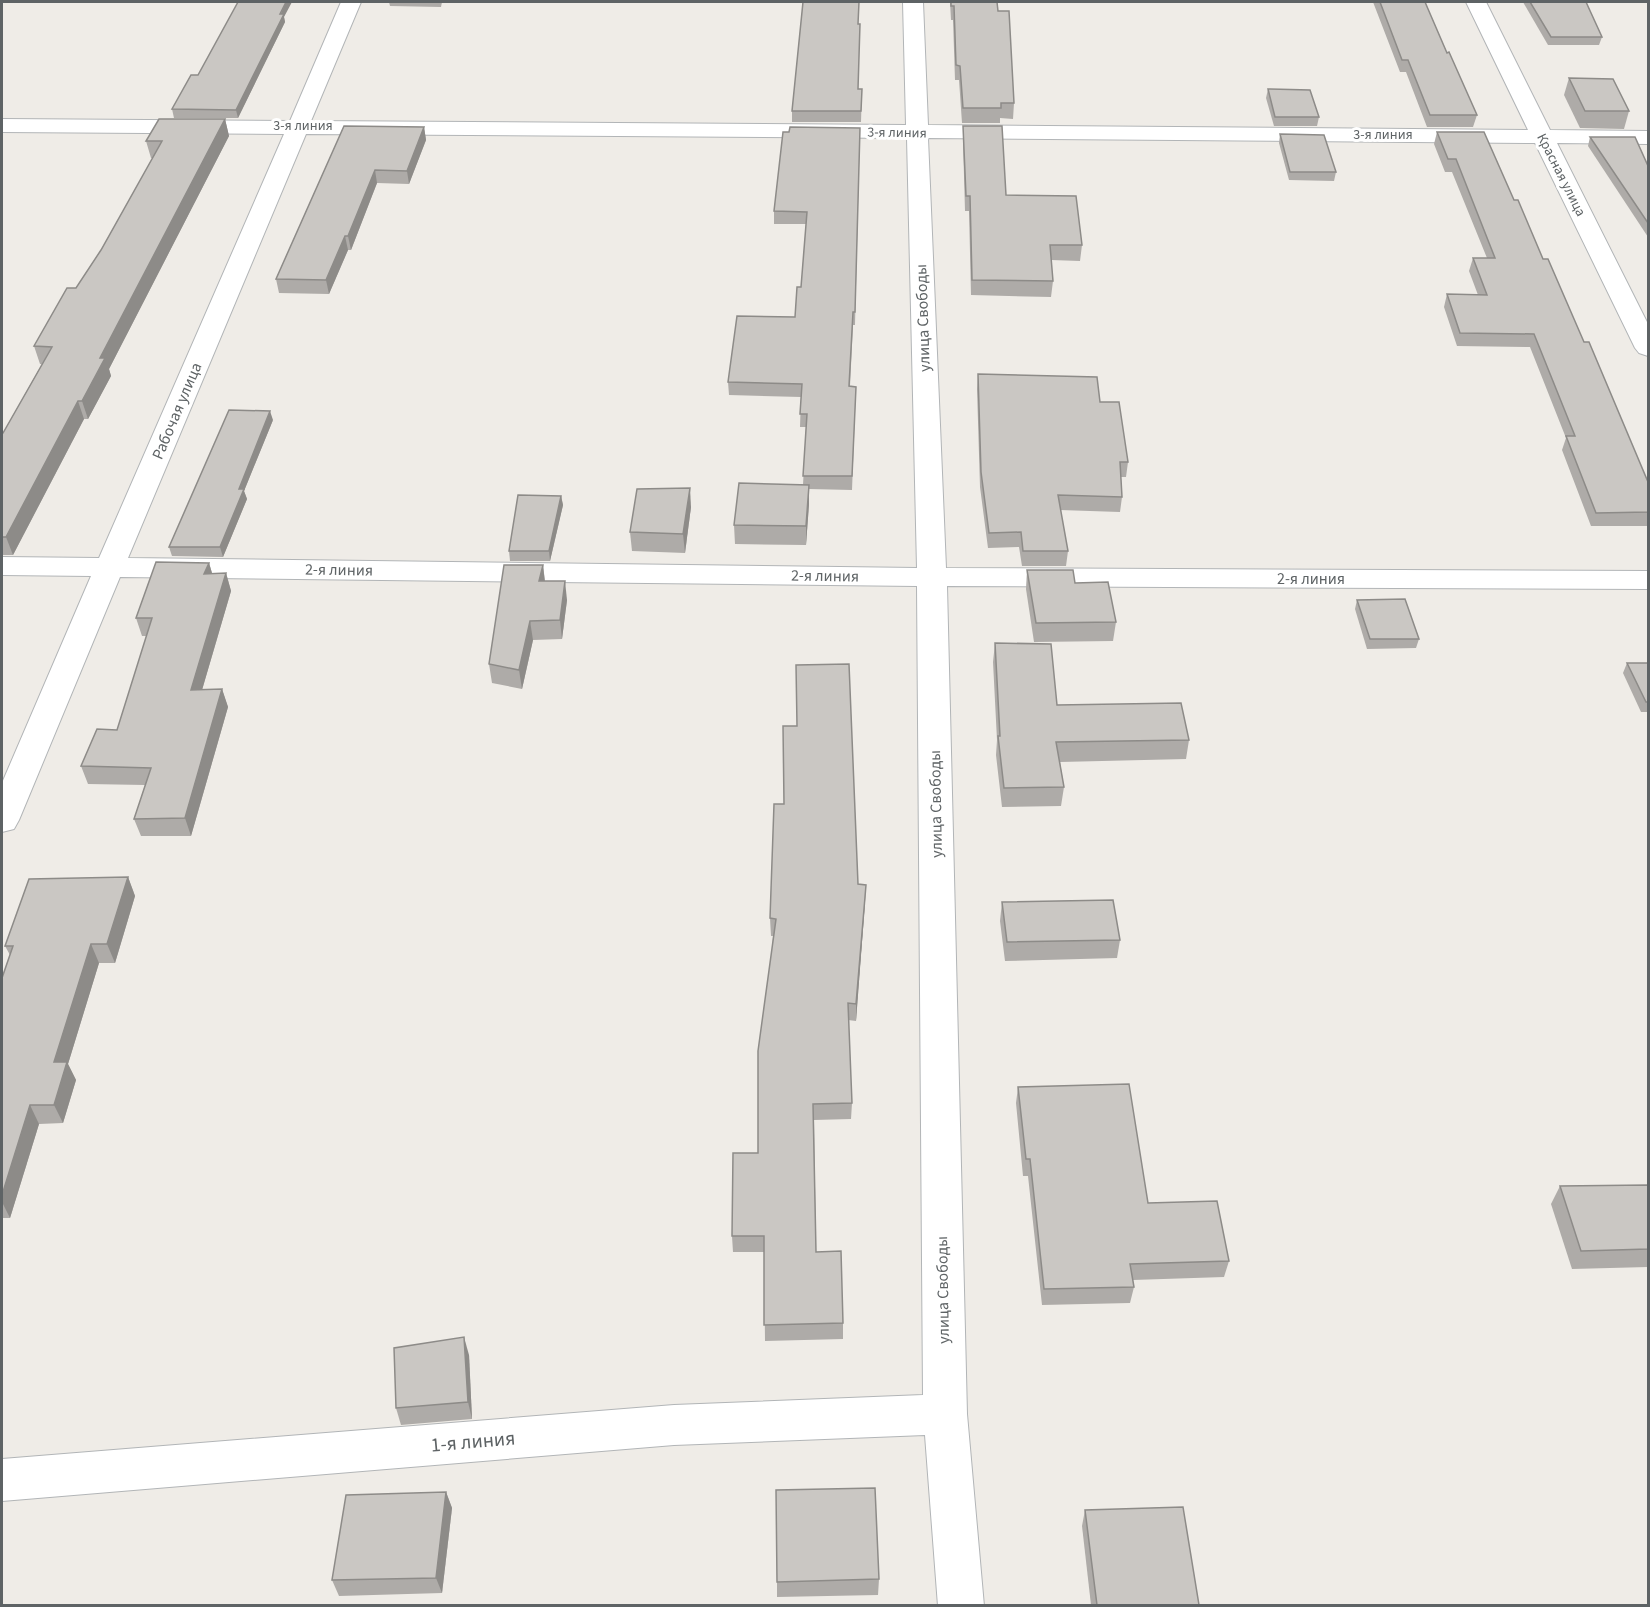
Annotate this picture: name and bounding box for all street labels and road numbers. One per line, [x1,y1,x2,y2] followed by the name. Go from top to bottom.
[273,116,333,136] street label: 3-я линия
[867,122,927,144] street label: 3-я линия
[1353,125,1413,145] street label: 3-я линия
[1531,130,1591,220] street label: Красная улица
[910,264,936,372] street label: улица Свободы
[147,359,207,463] street label: Рабочая улица
[305,558,373,582] street label: 2-я линия
[791,564,859,588] street label: 2-я линия
[1277,568,1345,590] street label: 2-я линия
[924,750,948,858] street label: улица Свободы
[931,1236,955,1344] street label: улица Свободы
[429,1424,517,1460] street label: 1-я линия

